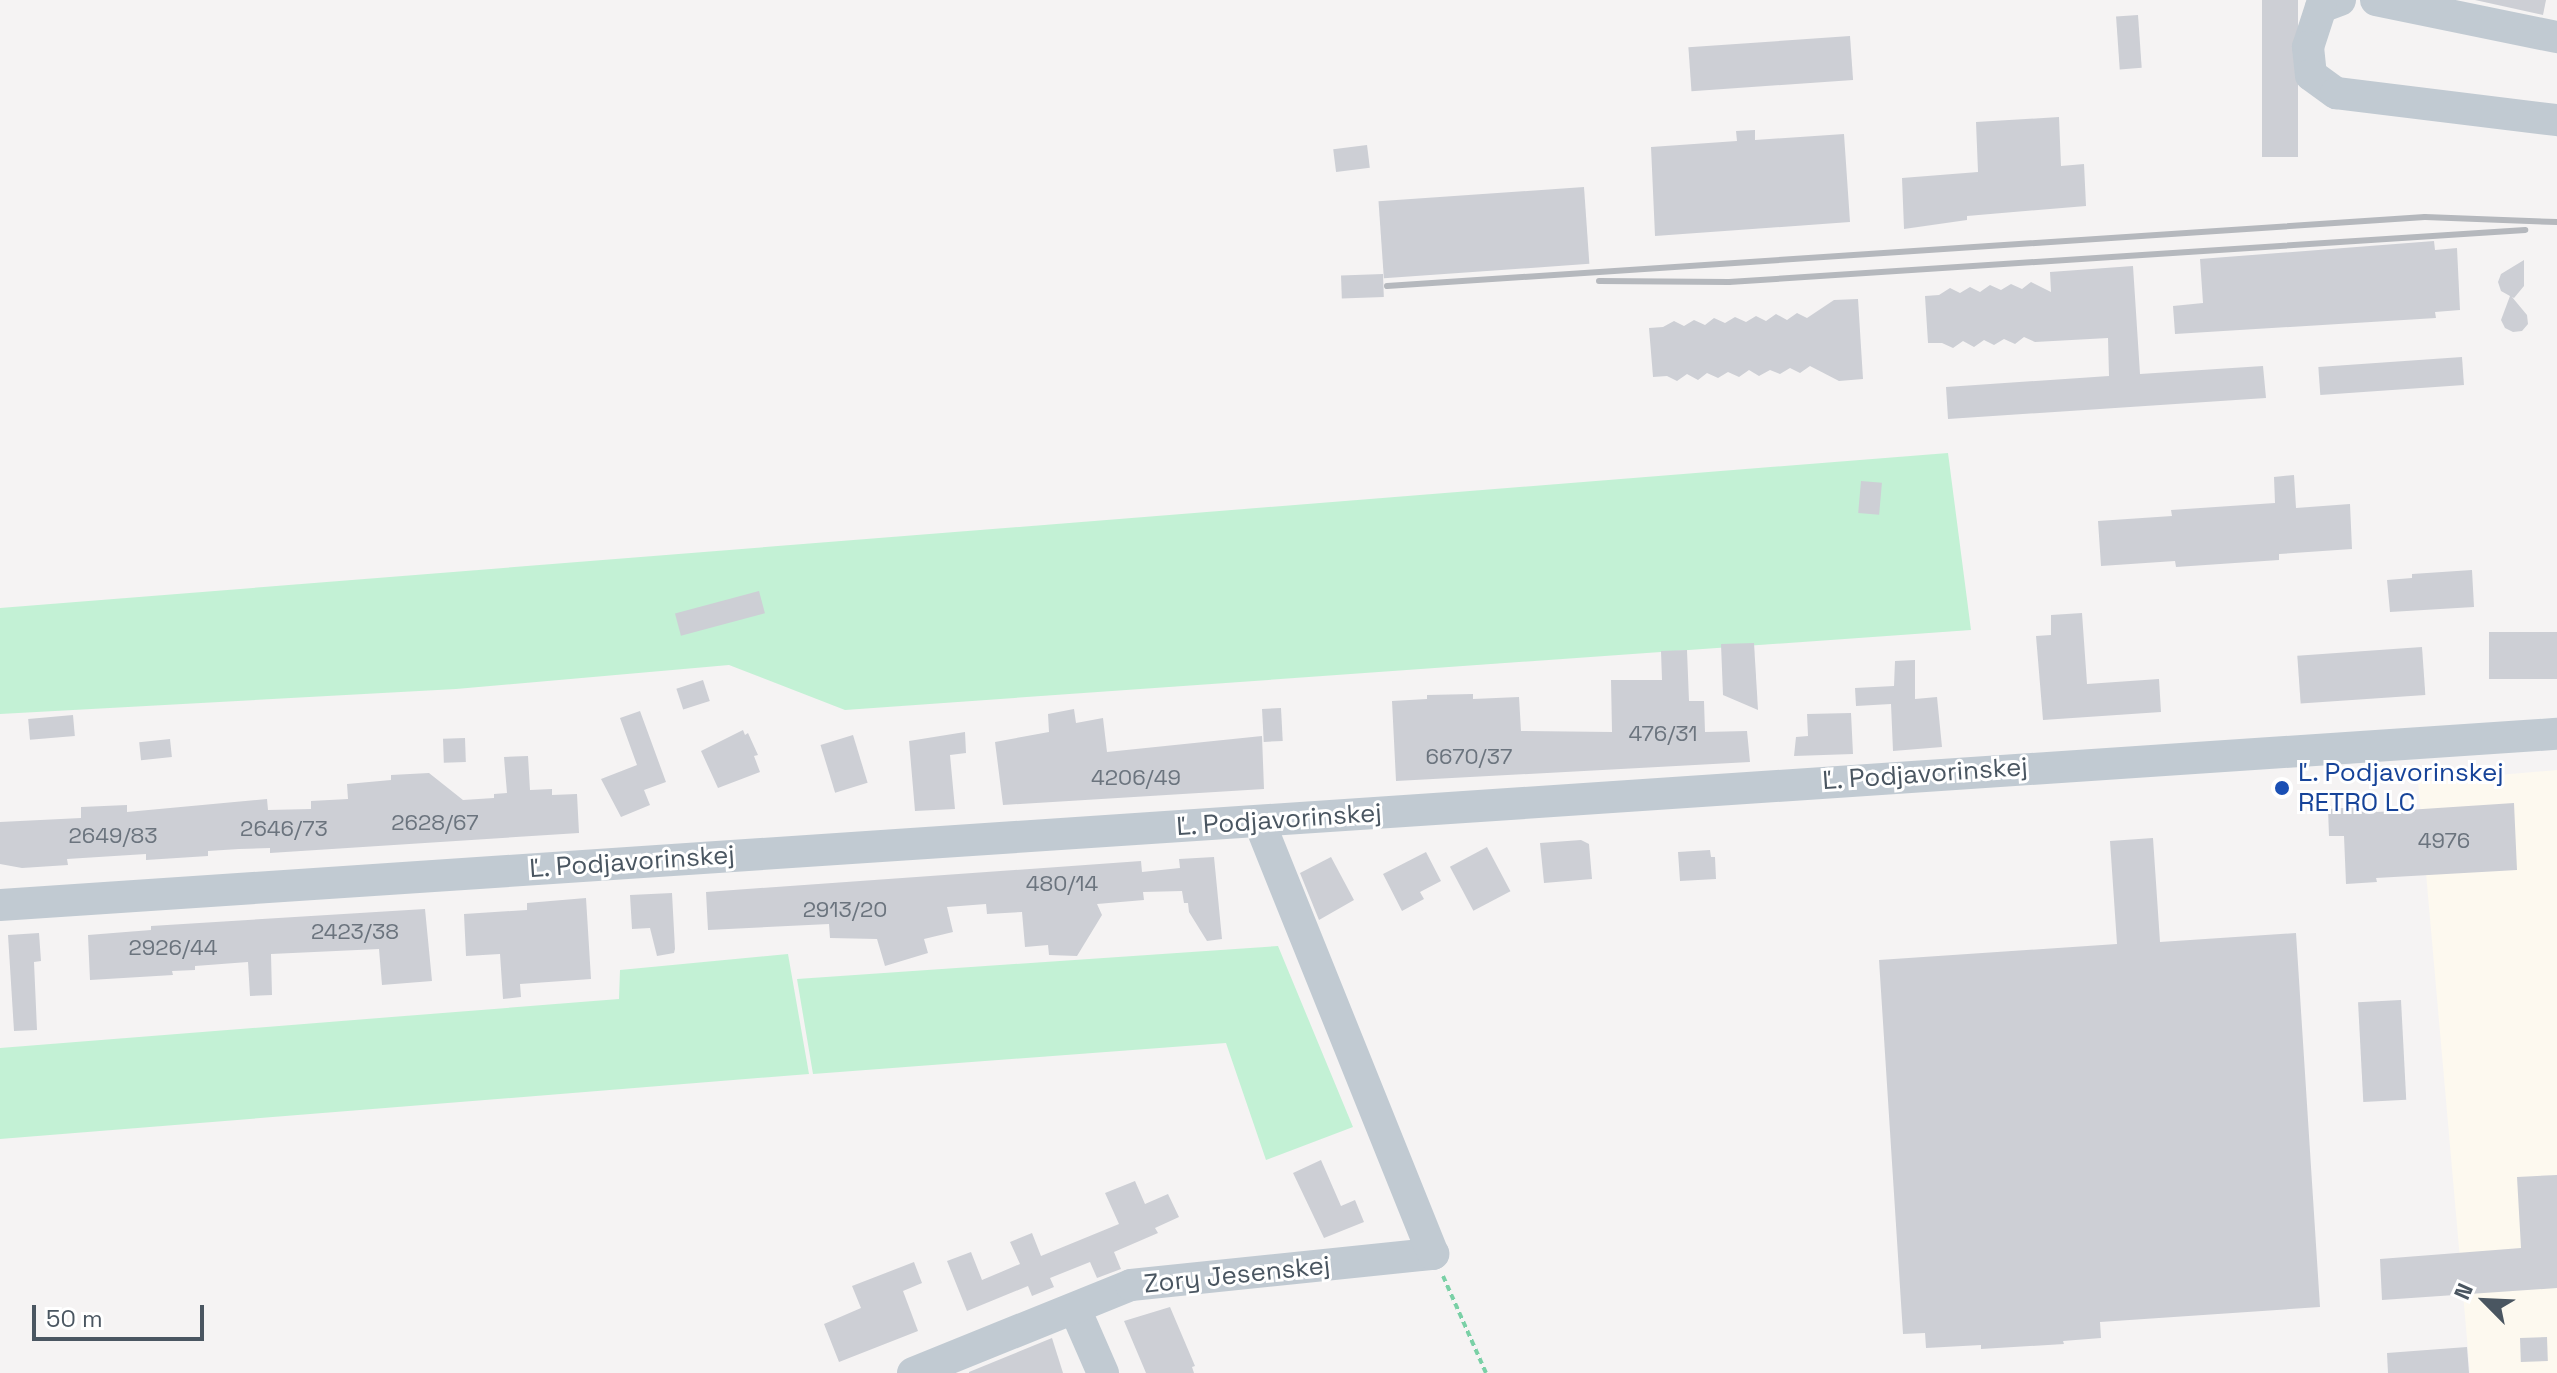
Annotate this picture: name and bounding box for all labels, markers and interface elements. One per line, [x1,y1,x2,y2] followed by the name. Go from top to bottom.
[1628,721,1698,747] house number: 476/31
[1426,744,1512,770] house number: 6670/37
[1821,751,2029,797] street label: Ľ. Podjavorinskej
[2298,757,2505,818] place label: Ľ. Podjavorinskej RETRO LC
[1091,765,1181,791] house number: 4206/49
[2273,779,2291,797] marker: Ľ. Podjavorinskej RETRO LC
[1175,797,1383,843] street label: Ľ. Podjavorinskej
[391,810,479,836] house number: 2628/67
[240,816,328,842] house number: 2646/73
[68,823,158,849] house number: 2649/83
[2418,828,2470,854] house number: 4976
[528,839,736,885] street label: Ľ. Podjavorinskej
[1026,871,1098,897] house number: 480/14
[803,897,887,923] house number: 2913/20
[311,919,399,945] house number: 2423/38
[128,935,218,961] house number: 2926/44
[1142,1250,1332,1300] street label: Zory Jesenskej
[2445,1261,2525,1341] north arrow
[2447,1279,2479,1304] text: N
[36,1289,208,1339] scale bar
[46,1303,103,1334] text: 50 m

